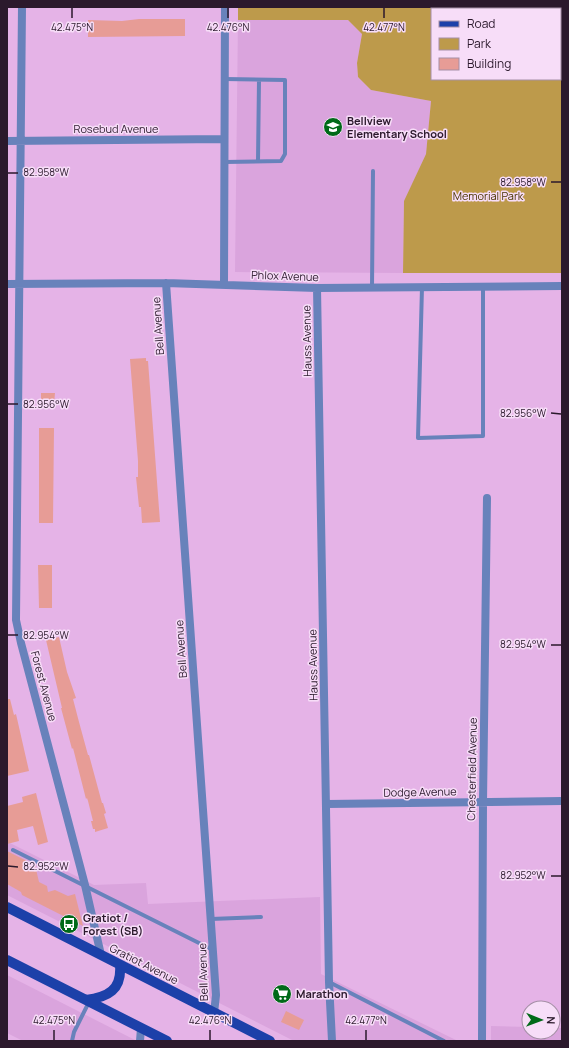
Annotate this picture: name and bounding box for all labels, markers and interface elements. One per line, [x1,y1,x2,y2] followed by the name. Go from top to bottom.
[431,8,561,80] legend
[467,15,495,32] text: Road
[51,20,93,34] text: 42.475°N
[207,20,249,34] text: 42.476°N
[363,20,405,34] text: 42.477°N
[467,35,492,52] text: Park
[467,55,511,72] text: Building
[347,113,447,141] place label: Bellview Elementary School
[322,116,344,138] school or university icon: Bellview Elementary School
[73,121,159,136] street label: Rosebud Avenue
[23,165,69,179] text: 82.958°W
[500,175,546,189] text: 82.958°W
[453,188,524,203] park label: Memorial Park
[251,267,320,284] street label: Phlox Avenue
[148,296,167,356] street label: Bell Avenue
[298,305,315,377] street label: Hauss Avenue
[23,397,70,411] text: 82.956°W
[500,406,547,420] text: 82.956°W
[171,619,190,679] street label: Bell Avenue
[23,628,70,642] text: 82.954°W
[304,629,321,701] street label: Hauss Avenue
[500,637,547,651] text: 82.954°W
[28,649,61,723] street label: Forest Avenue
[463,717,480,821] street label: Chesterfield Avenue
[383,783,457,800] street label: Dodge Avenue
[23,859,69,873] text: 82.952°W
[500,868,546,882] text: 82.952°W
[83,910,143,938] place label: Gratiot / Forest (SB)
[58,913,80,935] bus stop icon: Gratiot / Forest (SB)
[107,940,182,988] street label: Gratiot Avenue
[194,942,211,1001] street label: Bell Avenue
[271,983,293,1005] supermarket icon: Marathon
[296,986,348,1001] place label: Marathon
[521,1000,561,1040] north arrow
[33,1013,75,1027] text: 42.475°N
[189,1013,231,1027] text: 42.476°N
[345,1013,387,1027] text: 42.477°N
[544,1016,559,1024] text: N

